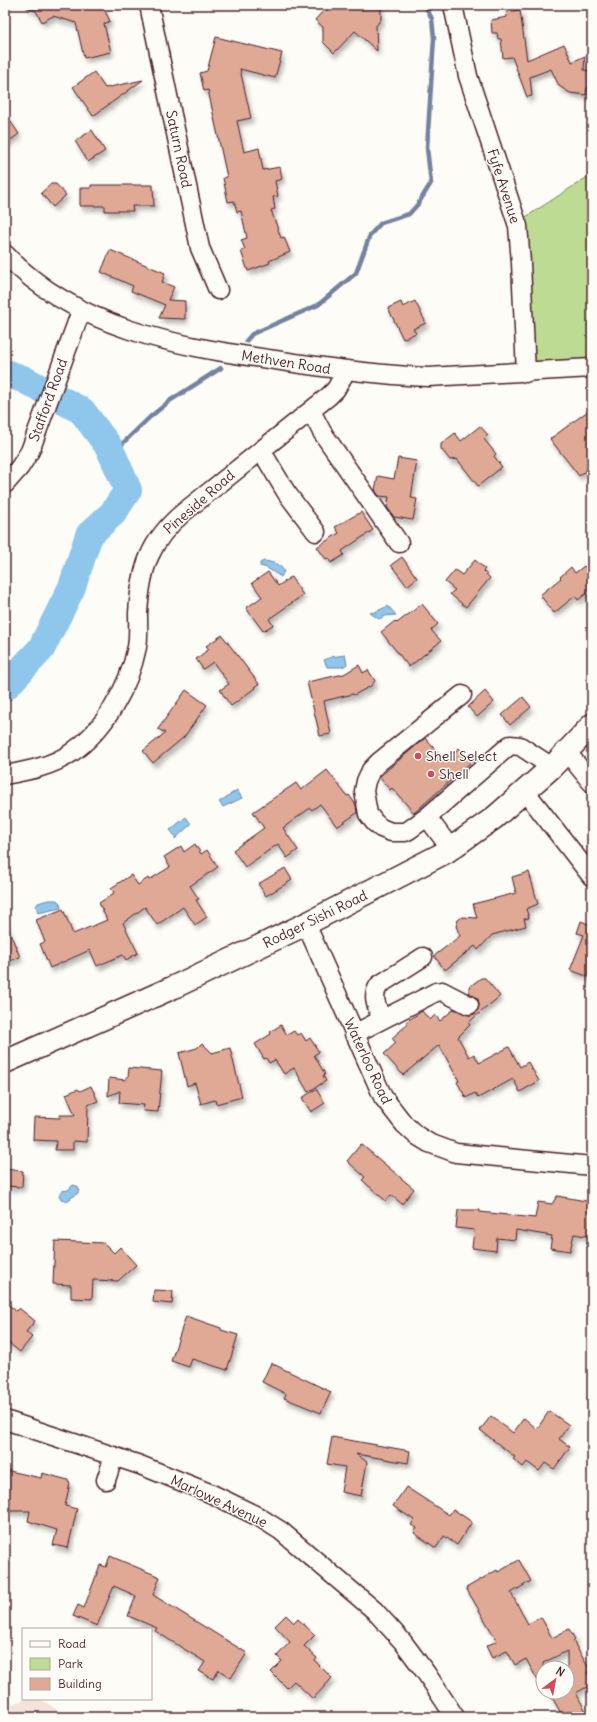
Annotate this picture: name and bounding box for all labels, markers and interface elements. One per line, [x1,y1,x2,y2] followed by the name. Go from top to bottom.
[162,109,196,189] street label: Saturn Road
[483,146,525,226] street label: Fyfe Avenue
[240,346,332,378] street label: Methven Road
[25,356,71,444] street label: Stafford Road
[160,466,238,538] street label: Pineside Road
[426,747,497,765] place label: Shell Select
[413,751,423,761] marker: Shell Select
[439,765,469,783] place label: Shell
[426,769,436,779] marker: Shell
[260,886,370,952] street label: Rodger Sishi Road
[340,1015,396,1107] street label: Waterloo Road
[168,1471,270,1531] street label: Marlowe Avenue
[22,1628,152,1700] legend
[58,1636,86,1651] text: Road
[58,1656,83,1671] text: Park
[535,1660,575,1700] north arrow
[553,1664,567,1679] text: N
[58,1676,102,1691] text: Building

